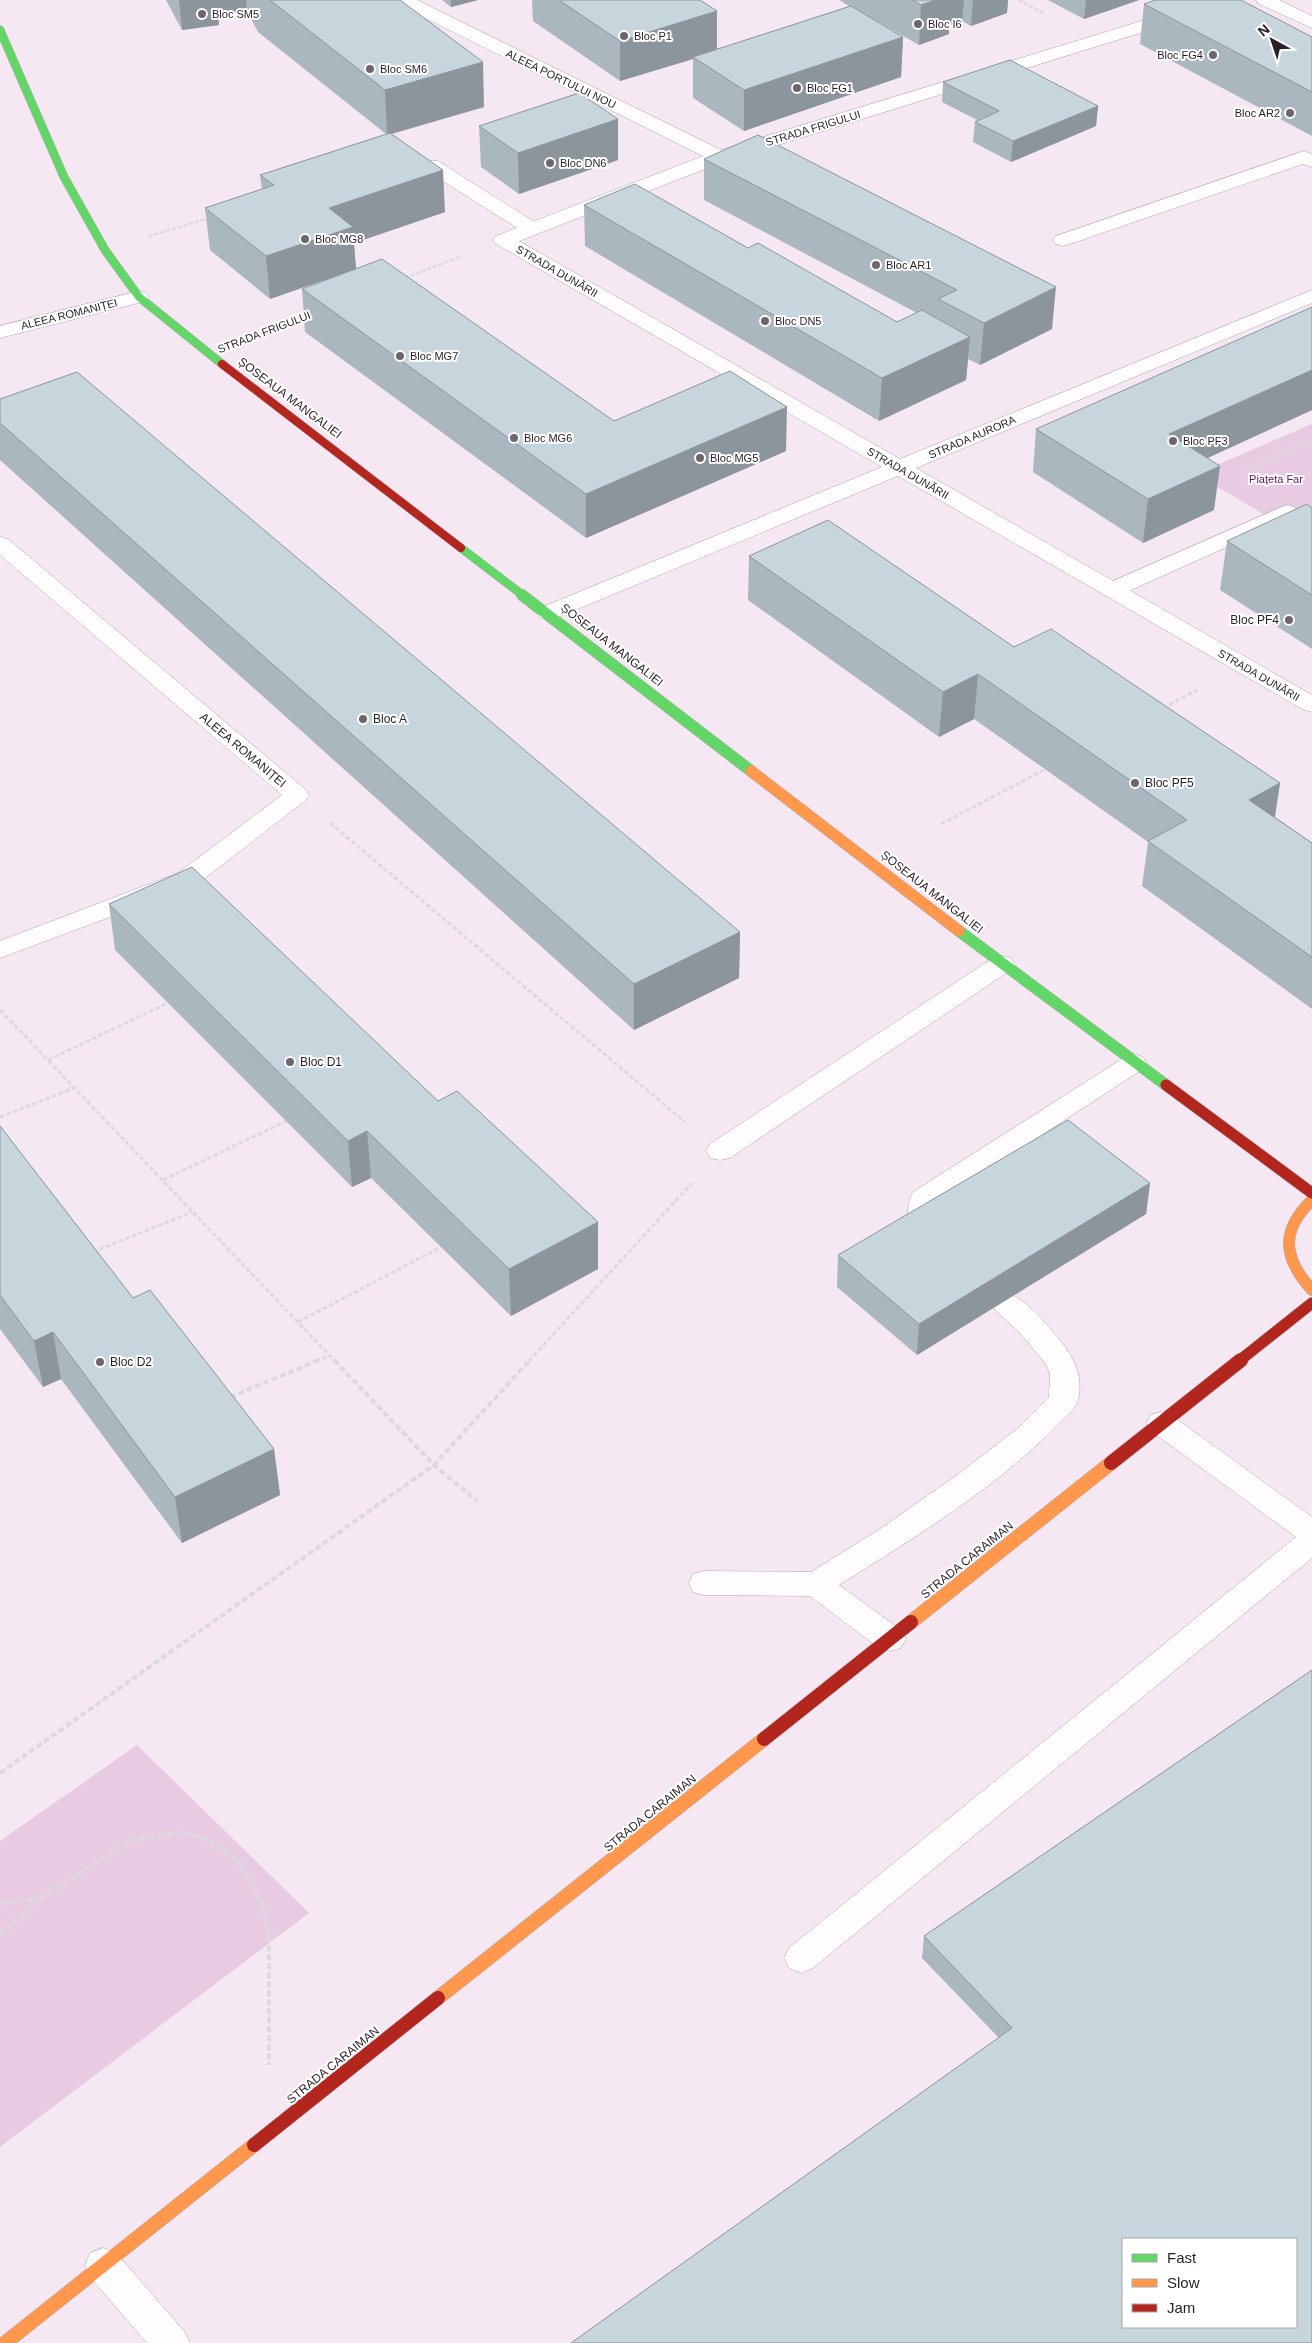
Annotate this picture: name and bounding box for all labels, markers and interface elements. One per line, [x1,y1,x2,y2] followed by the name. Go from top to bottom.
[196,8,208,20] marker: Bloc SM5
[212,8,259,20] place label: Bloc SM5
[1247,15,1297,65] north arrow
[912,18,924,30] marker: Bloc I6
[928,18,962,30] place label: Bloc I6
[1255,21,1273,39] text: N
[618,30,630,42] marker: Bloc P1
[634,30,672,42] place label: Bloc P1
[504,47,618,111] street label: ALEEA PORTULUI NOU
[1157,49,1203,61] place label: Bloc FG4
[1207,49,1219,61] marker: Bloc FG4
[364,63,376,75] marker: Bloc SM6
[380,63,427,75] place label: Bloc SM6
[791,82,803,94] marker: Bloc FG1
[807,82,853,94] place label: Bloc FG1
[1235,107,1280,119] place label: Bloc AR2
[1284,107,1296,119] marker: Bloc AR2
[764,108,862,148] street label: STRADA FRIGULUI
[544,157,556,169] marker: Bloc DN6
[560,157,606,169] place label: Bloc DN6
[299,233,311,245] marker: Bloc MG8
[315,233,363,245] place label: Bloc MG8
[514,243,600,299] street label: STRADA DUNĂRII
[870,259,882,271] marker: Bloc AR1
[886,259,931,271] place label: Bloc AR1
[20,296,118,332] street label: ALEEA ROMANIȚEI
[216,309,312,355] street label: STRADA FRIGULUI
[759,315,771,327] marker: Bloc DN5
[775,315,821,327] place label: Bloc DN5
[394,350,406,362] marker: Bloc MG7
[410,350,458,362] place label: Bloc MG7
[235,354,345,442] street label: ȘOSEAUA MANGALIEI
[927,413,1018,461] street label: STRADA AURORA
[508,432,520,444] marker: Bloc MG6
[524,432,572,444] place label: Bloc MG6
[1167,435,1179,447] marker: Bloc PF3
[1183,435,1228,447] place label: Bloc PF3
[865,445,951,501] street label: STRADA DUNĂRII
[694,452,706,464] marker: Bloc MG5
[710,452,758,464] place label: Bloc MG5
[1249,473,1303,485] park label: Piațeta Far
[558,601,666,689] street label: ȘOSEAUA MANGALIEI
[1230,613,1279,627] place label: Bloc PF4
[1283,614,1295,626] marker: Bloc PF4
[1216,647,1302,703] street label: STRADA DUNĂRII
[197,710,289,790] street label: ALEEA ROMANIȚEI
[373,712,407,726] place label: Bloc A
[357,713,369,725] marker: Bloc A
[1145,776,1194,790] place label: Bloc PF5
[1129,777,1141,789] marker: Bloc PF5
[878,848,986,936] street label: ȘOSEAUA MANGALIEI
[300,1055,342,1069] place label: Bloc D1
[284,1056,296,1068] marker: Bloc D1
[110,1355,152,1369] place label: Bloc D2
[94,1356,106,1368] marker: Bloc D2
[918,1518,1016,1602] street label: STRADA CARAIMAN
[601,1771,699,1855] street label: STRADA CARAIMAN
[284,2023,382,2107] street label: STRADA CARAIMAN
[1122,2238,1297,2328] legend
[1167,2249,1197,2266] text: Fast
[1167,2274,1200,2291] text: Slow
[1167,2299,1195,2316] text: Jam

